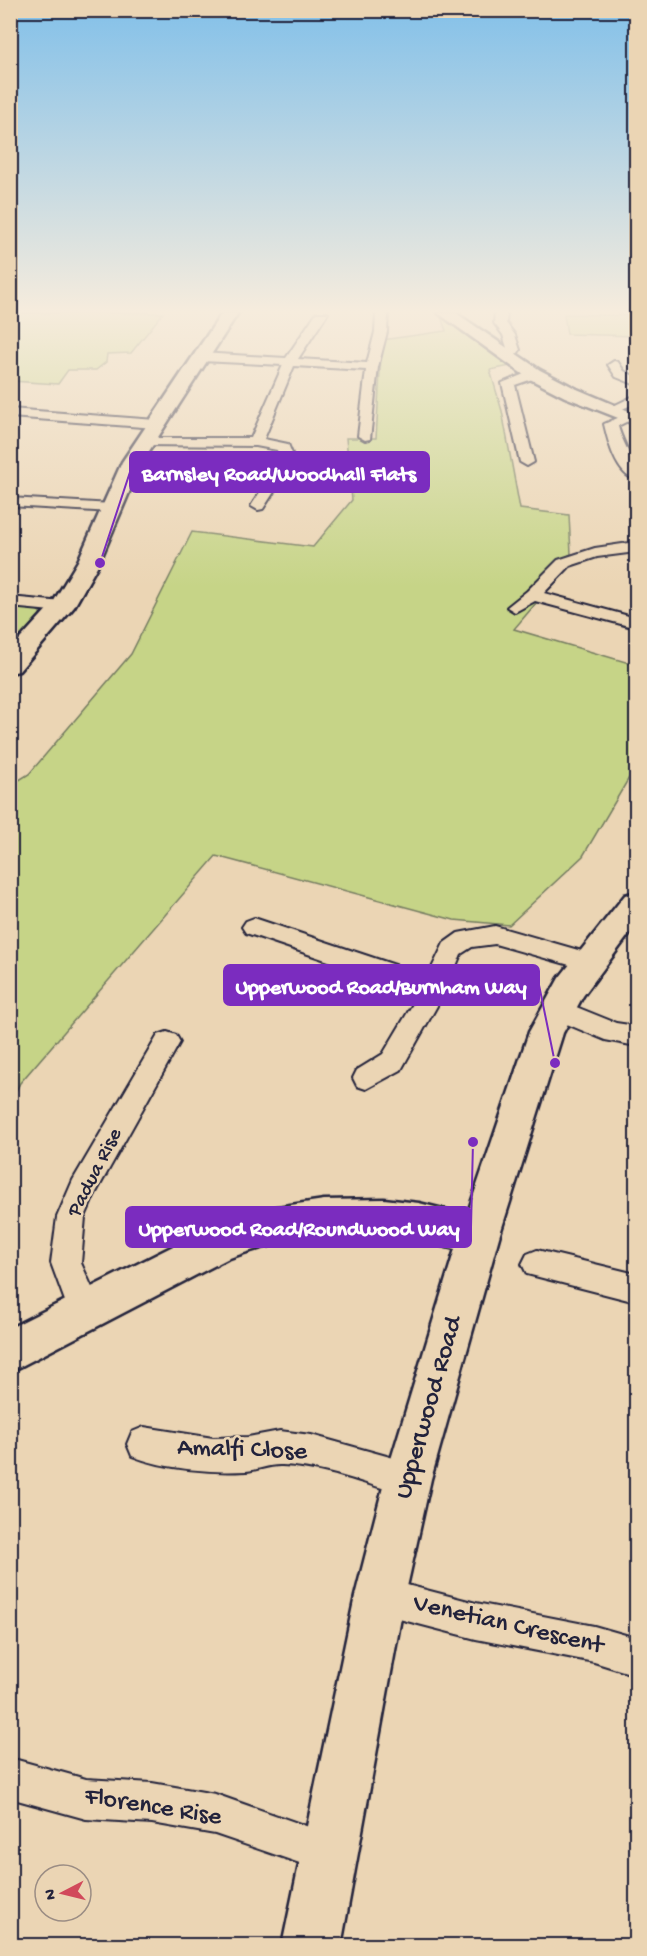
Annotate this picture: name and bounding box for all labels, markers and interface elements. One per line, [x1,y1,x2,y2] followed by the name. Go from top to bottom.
[130,452,429,492] callout: Barnsley Road/Woodhall Flats
[141,463,418,489] text: Barnsley Road/Woodhall Flats
[224,965,539,1005] callout: Upperwood Road/Burnham Way
[235,976,527,1002] text: Upperwood Road/Burnham Way
[63,1123,129,1222] street label: Padua Rise
[126,1207,471,1247] callout: Upperwood Road/Roundwood Way
[138,1218,460,1244] text: Upperwood Road/Roundwood Way
[389,1311,471,1503] street label: Upperwood Road
[176,1433,308,1469] street label: Amalfi Close
[409,1589,608,1663] street label: Venetian Crescent
[81,1782,224,1834] street label: Florence Rise
[33,1863,93,1923] north arrow
[41,1888,62,1901] text: N

